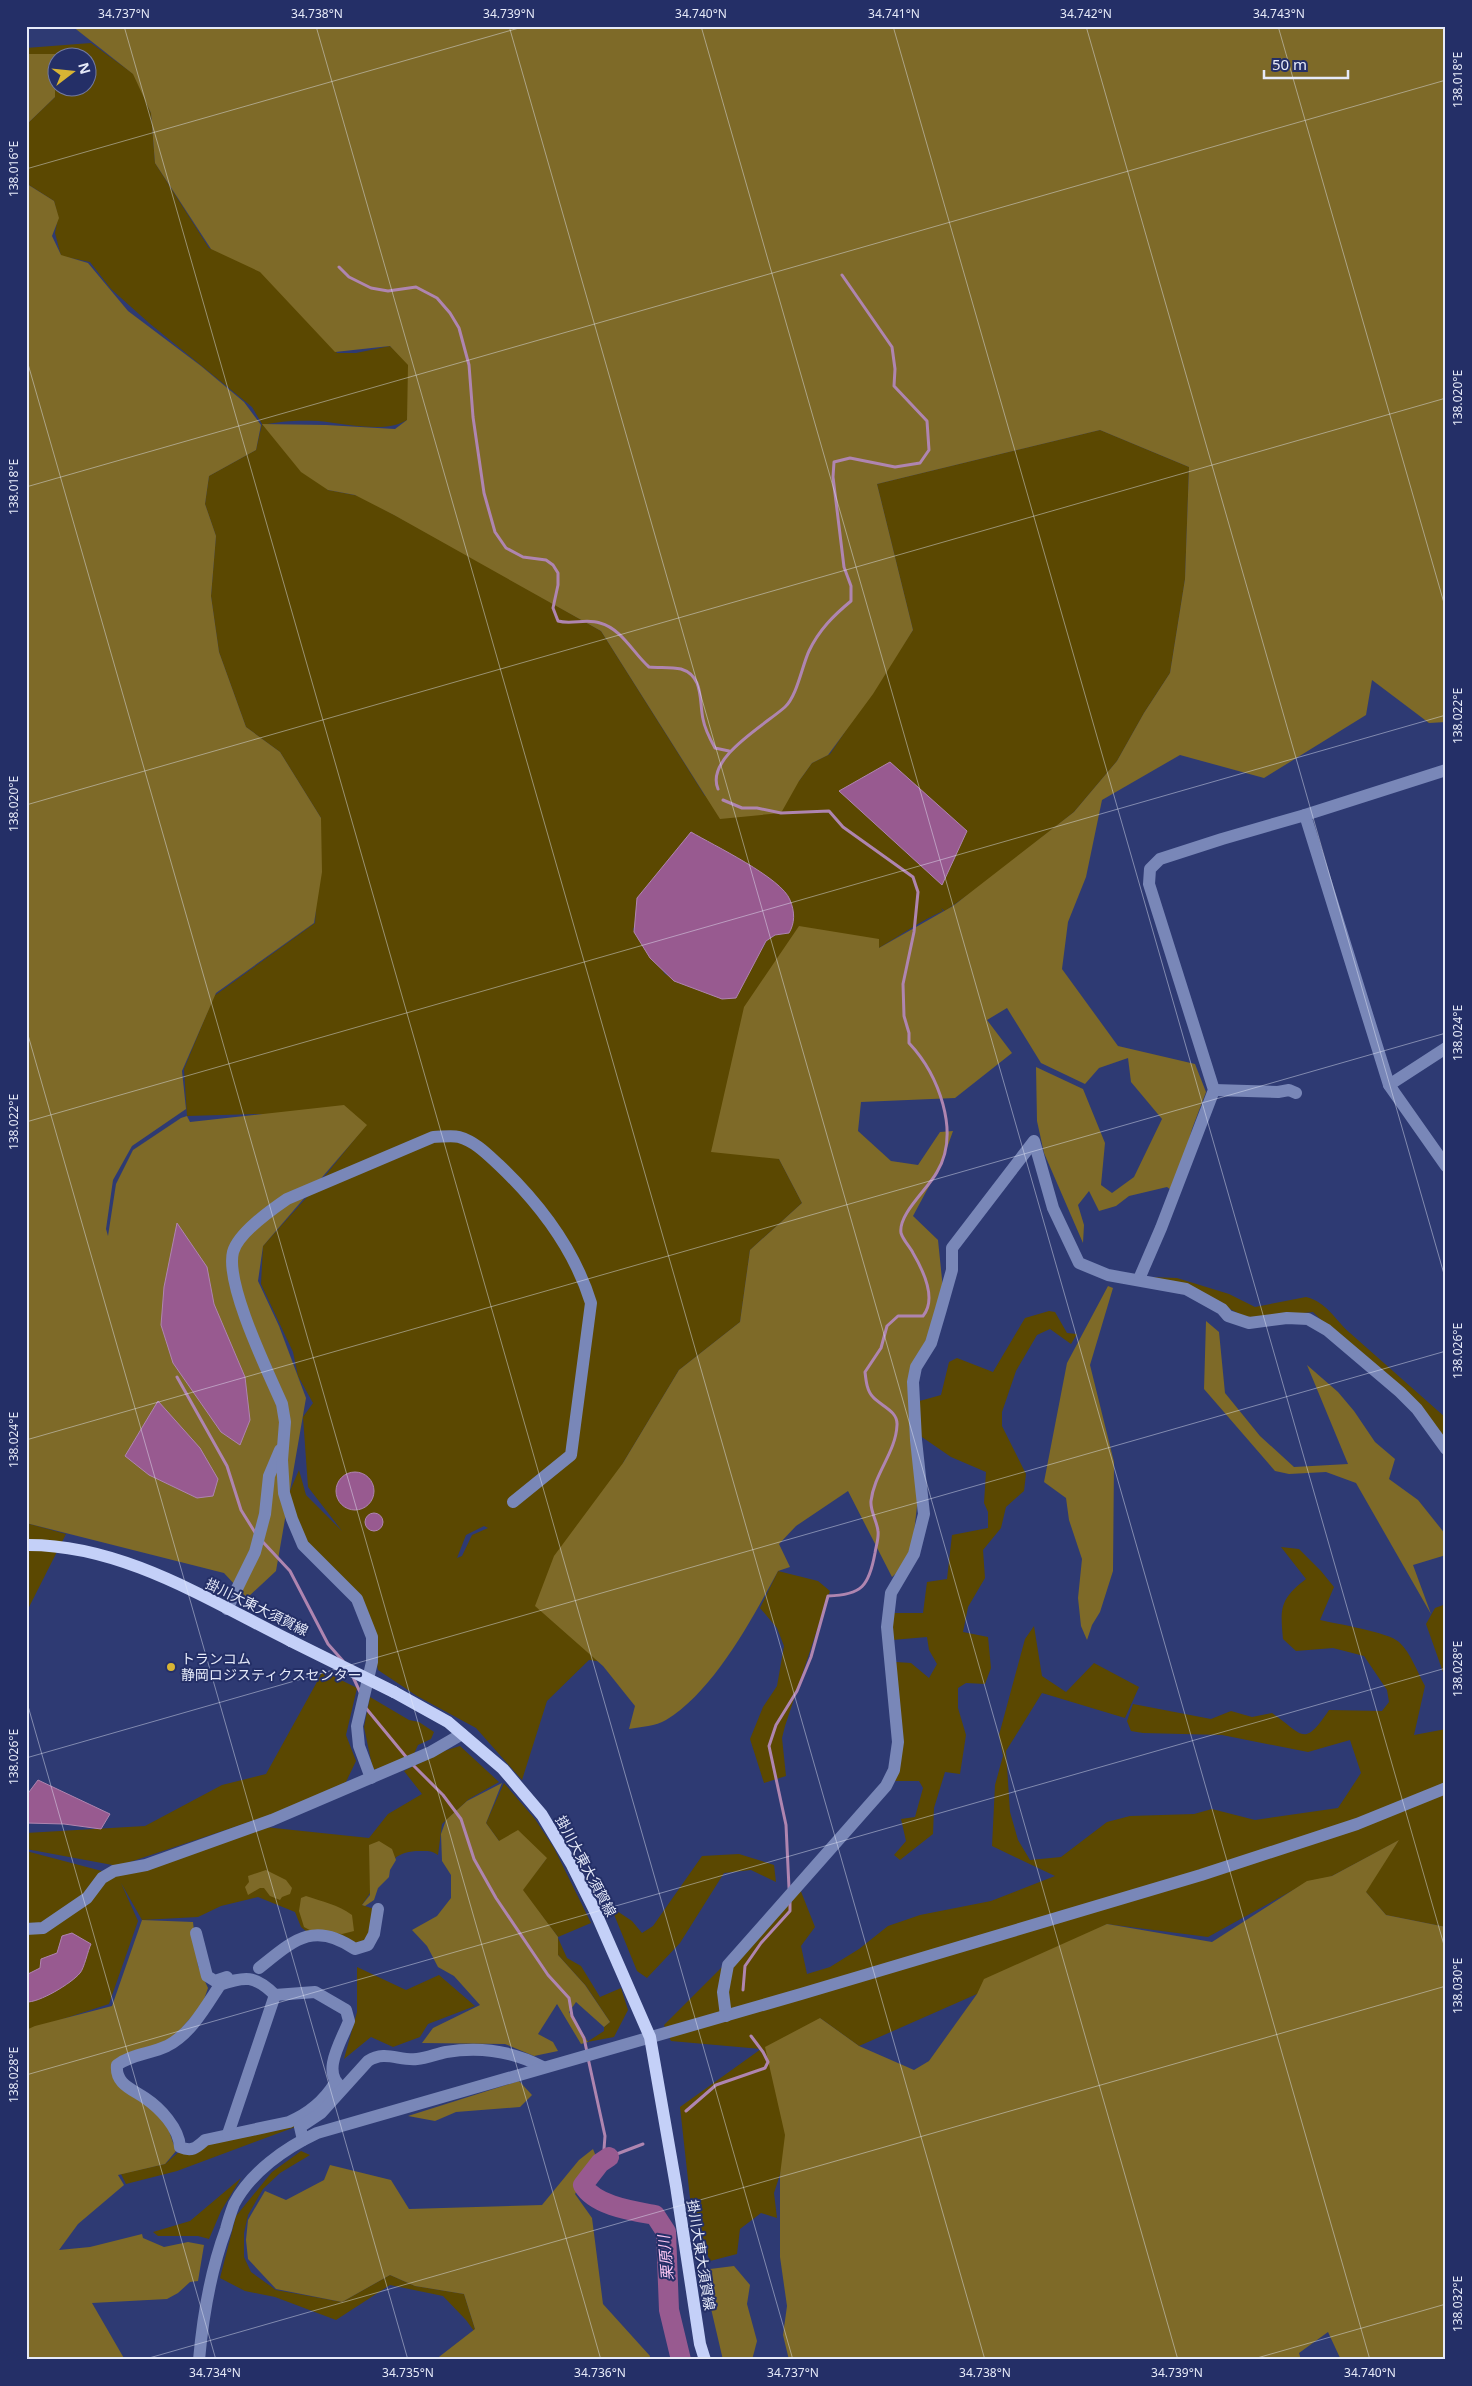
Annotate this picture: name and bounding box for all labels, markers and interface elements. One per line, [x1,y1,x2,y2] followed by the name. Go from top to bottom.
[98,5,150,22] text: 34.737°N
[291,5,343,22] text: 34.738°N
[483,5,535,22] text: 34.739°N
[675,5,727,22] text: 34.740°N
[868,5,920,22] text: 34.741°N
[1060,5,1112,22] text: 34.742°N
[1253,5,1305,22] text: 34.743°N
[48,48,98,98] north arrow
[1264,48,1348,80] scale bar
[1449,52,1466,108] text: 138.018°E
[1272,54,1307,74] text: 50 m
[74,60,96,76] text: N
[5,141,22,197] text: 138.016°E
[1449,370,1466,426] text: 138.020°E
[5,459,22,515] text: 138.018°E
[1449,688,1466,744] text: 138.022°E
[5,776,22,832] text: 138.020°E
[1449,1005,1466,1061] text: 138.024°E
[5,1094,22,1150] text: 138.022°E
[1449,1323,1466,1379] text: 138.026°E
[5,1412,22,1468] text: 138.024°E
[203,1573,312,1640] street label: 掛川大東大須賀線
[1449,1641,1466,1697] text: 138.028°E
[181,1649,362,1684] place label: トランコム 静岡ロジスティクスセンター
[165,1661,177,1673] marker: トランコム 静岡ロジスティクスセンター
[5,1729,22,1785] text: 138.026°E
[552,1812,621,1920] street label: 掛川大東大須賀線
[1449,1958,1466,2014] text: 138.030°E
[5,2047,22,2103] text: 138.028°E
[683,2198,720,2312] street label: 掛川大東大須賀線
[653,2233,677,2281] water label: 栗原川
[1449,2276,1466,2332] text: 138.032°E
[189,2364,241,2381] text: 34.734°N
[382,2364,434,2381] text: 34.735°N
[574,2364,626,2381] text: 34.736°N
[767,2364,819,2381] text: 34.737°N
[959,2364,1011,2381] text: 34.738°N
[1151,2364,1203,2381] text: 34.739°N
[1344,2364,1396,2381] text: 34.740°N

